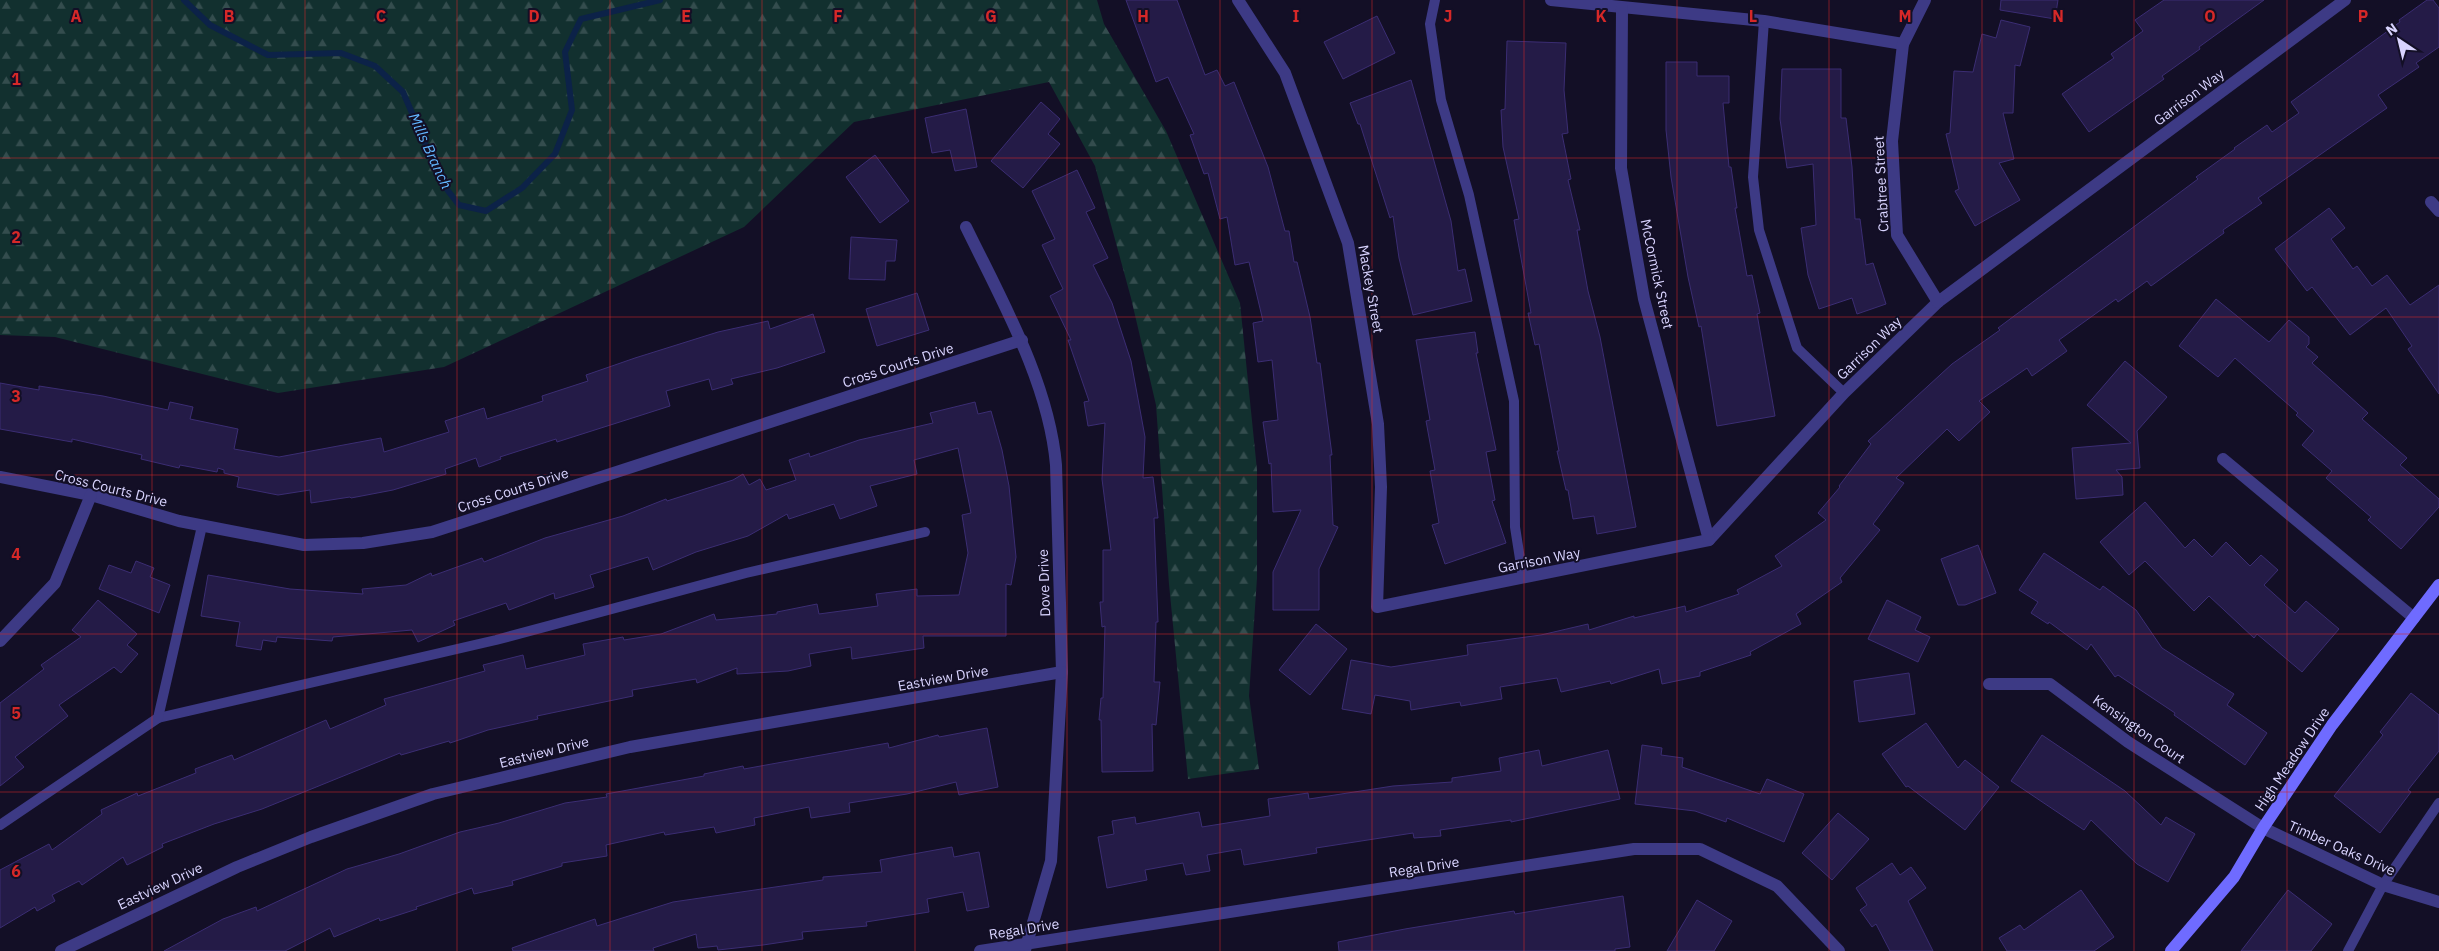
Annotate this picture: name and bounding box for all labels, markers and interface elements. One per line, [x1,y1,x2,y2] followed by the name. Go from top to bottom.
[71,6,82,26] text: A
[224,6,235,26] text: B
[376,6,386,26] text: C
[528,6,540,26] text: D
[681,6,691,26] text: E
[833,6,843,26] text: F
[985,6,997,26] text: G
[1137,6,1149,26] text: H
[1293,6,1300,26] text: I
[1444,6,1452,26] text: J
[1595,6,1607,26] text: K
[1749,6,1757,26] text: L
[1898,6,1912,26] text: M
[2052,6,2064,26] text: N
[2204,6,2216,26] text: O
[2358,6,2368,26] text: P
[2374,15,2424,65] north arrow
[2382,19,2401,40] text: N
[2150,65,2228,129] street label: Garrison Way
[11,69,21,89] text: 1
[405,110,456,192] water label: Mills Branch
[1869,135,1893,233] street label: Crabtree Street
[1637,217,1677,331] street label: McCormick Street
[11,227,21,247] text: 2
[1354,243,1388,335] street label: Mackey Street
[1833,312,1905,384] street label: Garrison Way
[840,338,956,391] street label: Cross Courts Drive
[11,386,21,406] text: 3
[455,463,571,516] street label: Cross Courts Drive
[53,465,170,511] street label: Cross Courts Drive
[1496,543,1582,577] street label: Garrison Way
[11,544,21,564] text: 4
[1034,549,1054,617] street label: Dove Drive
[896,661,990,695] street label: Eastview Drive
[2089,691,2189,768] street label: Kensington Court
[11,703,21,723] text: 5
[2251,704,2333,814] street label: High Meadow Drive
[497,732,591,772] street label: Eastview Drive
[2286,816,2399,880] street label: Timber Oaks Drive
[1388,853,1461,881] street label: Regal Drive
[115,858,206,914] street label: Eastview Drive
[11,861,21,881] text: 6
[988,915,1061,943] street label: Regal Drive

